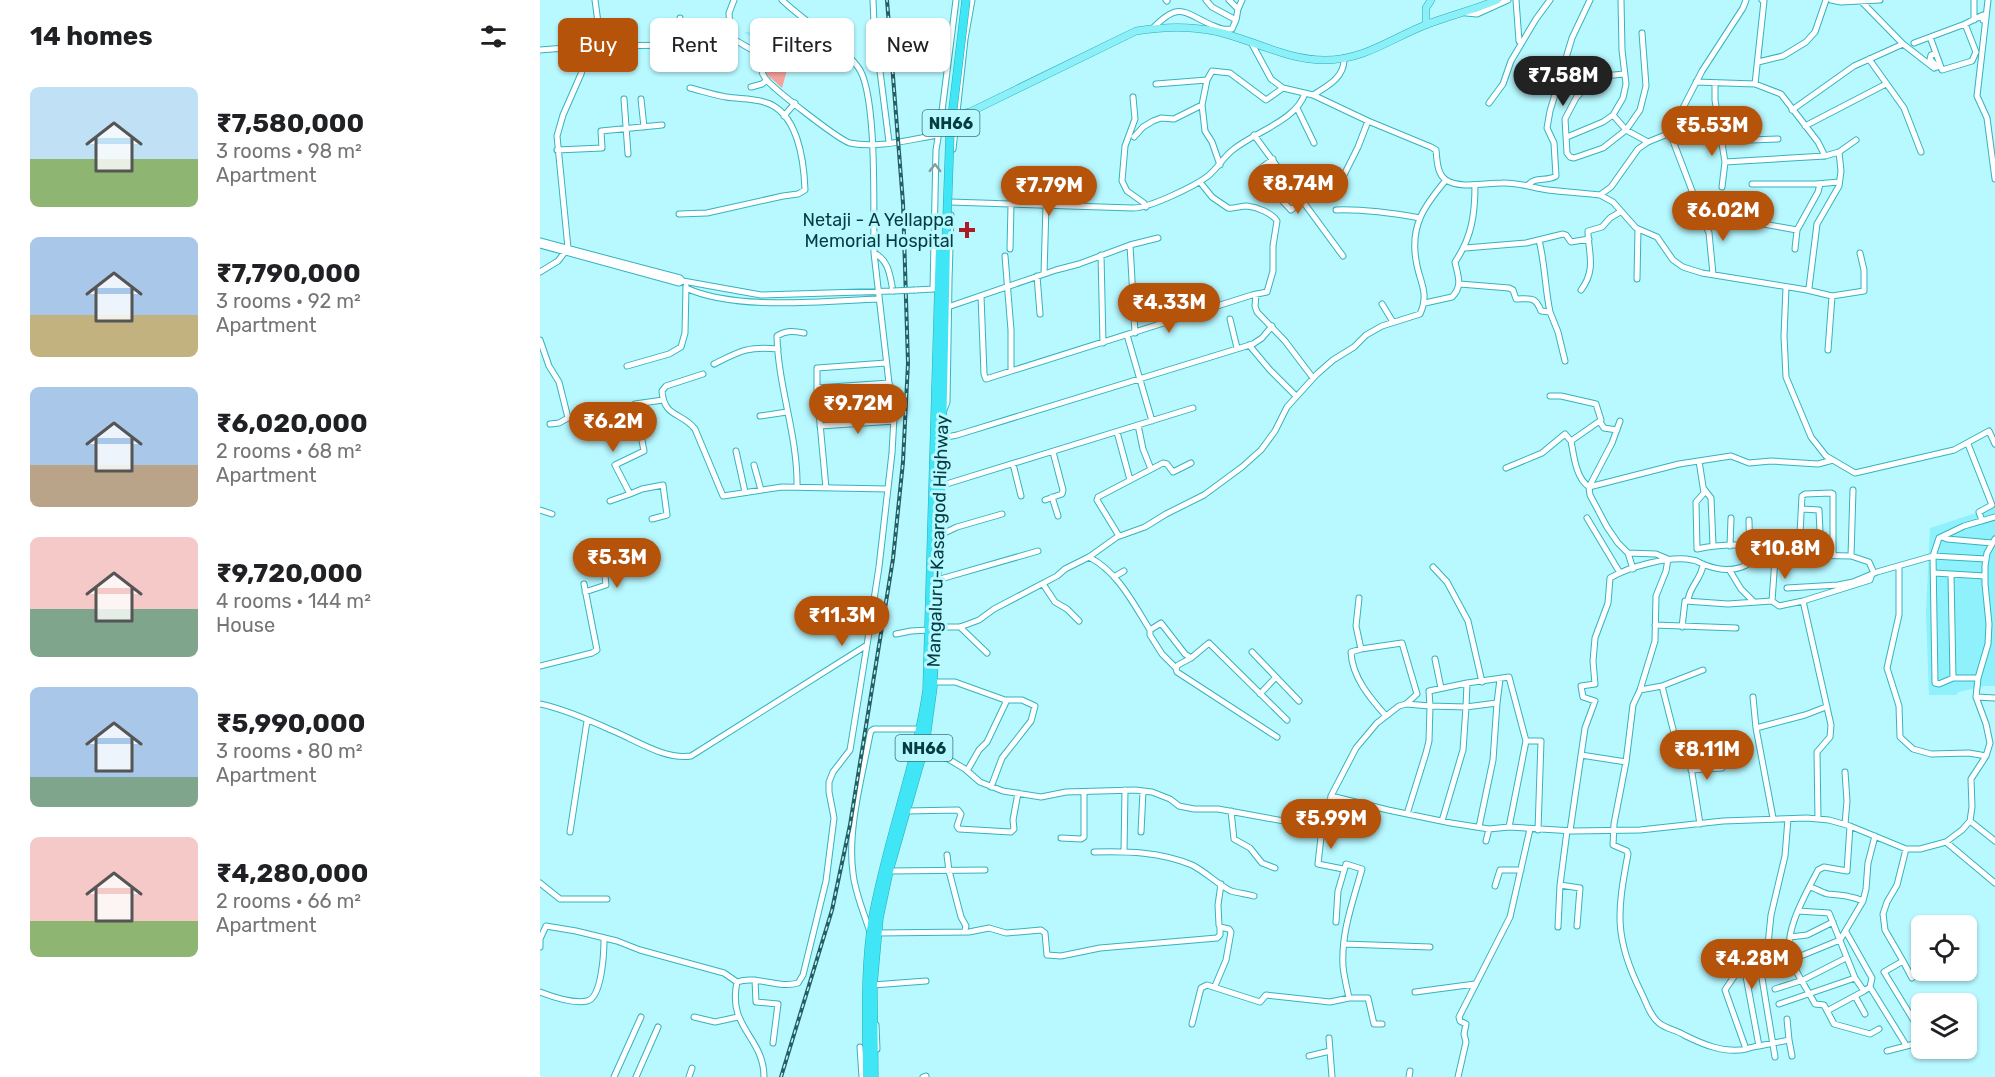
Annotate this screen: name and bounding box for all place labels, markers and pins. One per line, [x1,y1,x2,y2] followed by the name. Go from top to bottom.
[1514,56,1612,107] pin: ₹7.58M
[1663,106,1761,157] pin: ₹5.53M
[1249,164,1347,215] pin: ₹8.74M
[1000,166,1098,217] pin: ₹7.79M
[1674,191,1772,242] pin: ₹6.02M
[803,209,954,252] place label: Netaji - A Yellappa Memorial Hospital
[958,221,976,239] marker: Netaji - A Yellappa Memorial Hospital
[1120,283,1218,334] pin: ₹4.33M
[809,384,907,435] pin: ₹9.72M
[571,402,655,453] pin: ₹6.2M
[1736,529,1834,580] pin: ₹10.8M
[575,538,659,589] pin: ₹5.3M
[793,596,891,647] pin: ₹11.3M
[1658,730,1756,781] pin: ₹8.11M
[1282,799,1380,850] pin: ₹5.99M
[1703,939,1801,990] pin: ₹4.28M

